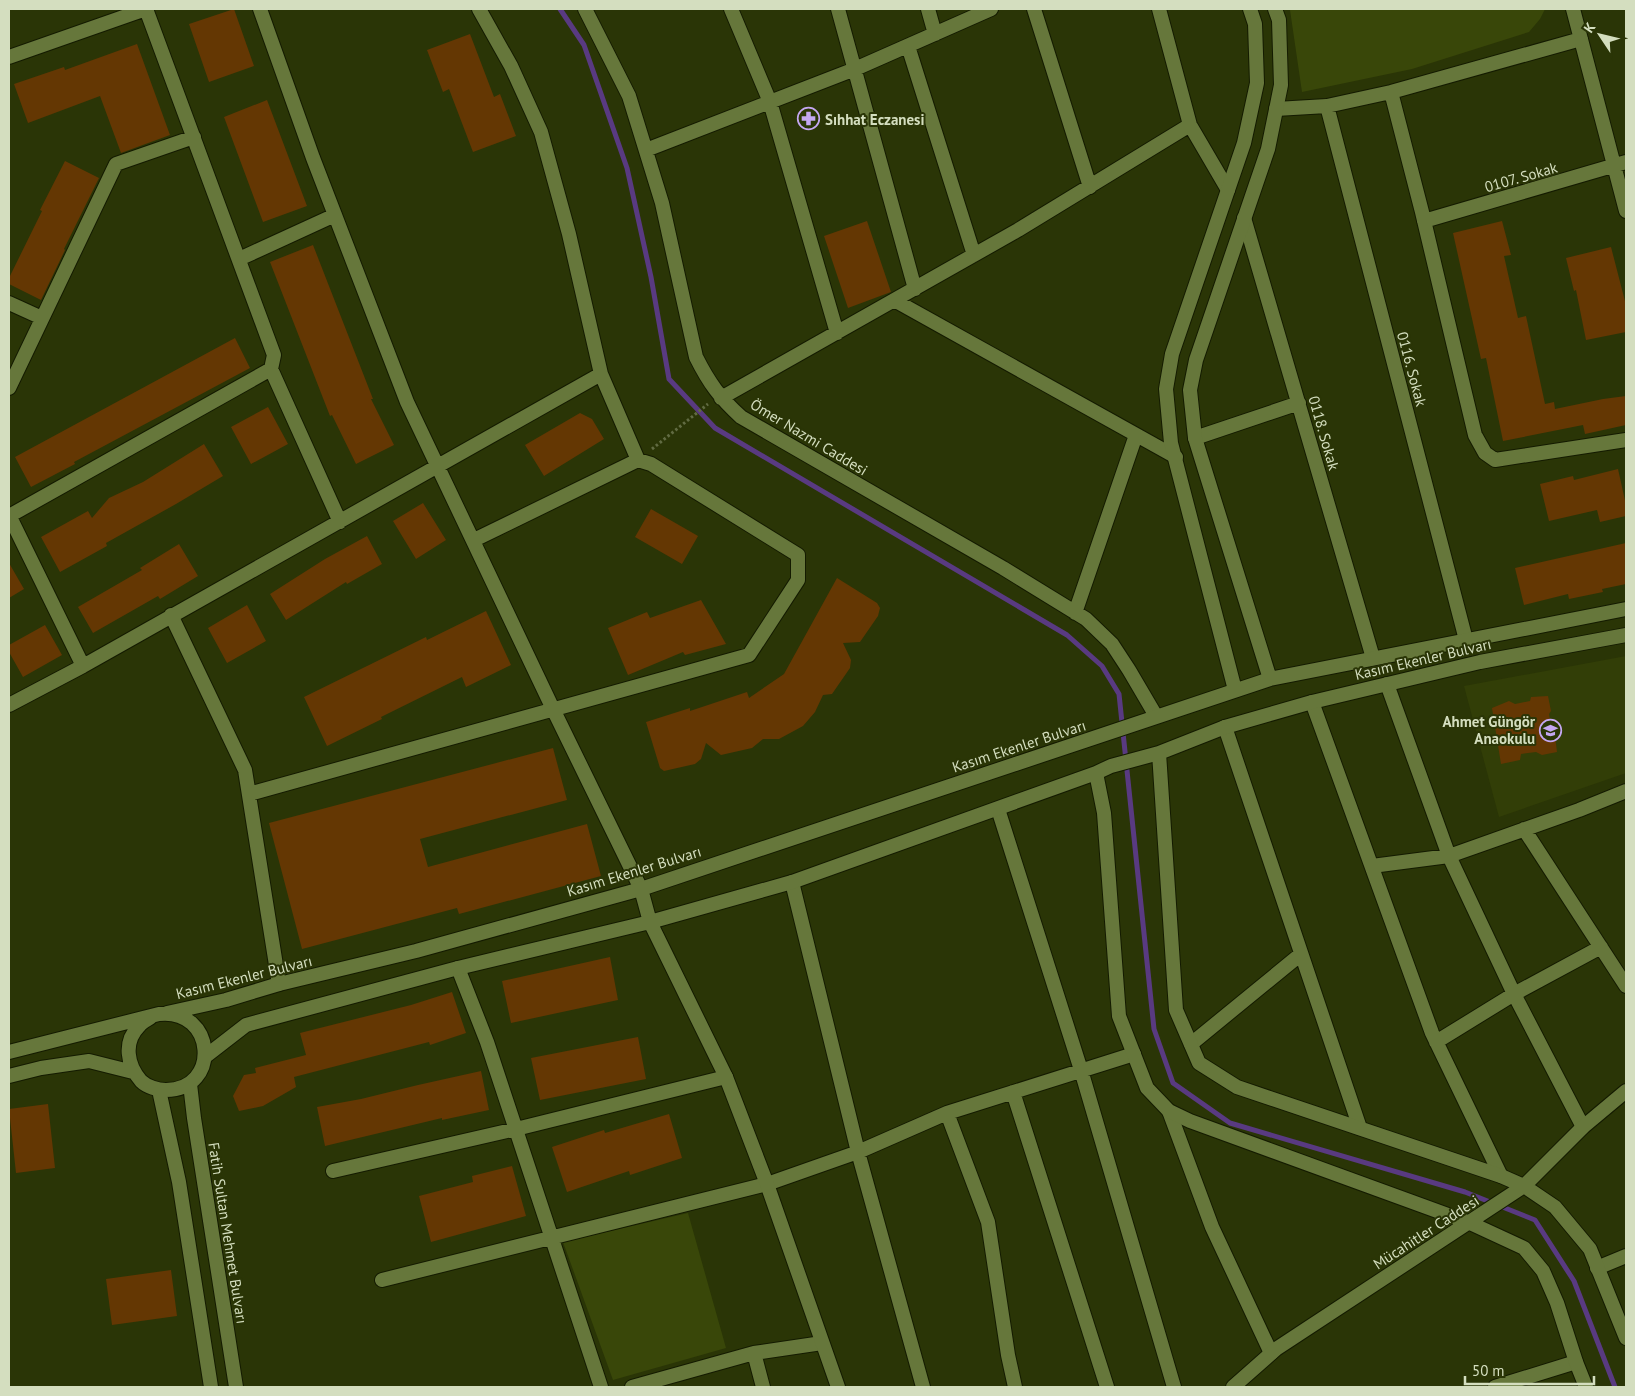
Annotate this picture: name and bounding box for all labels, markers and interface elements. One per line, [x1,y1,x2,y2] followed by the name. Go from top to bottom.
[1575,10,1625,60] north arrow
[1579,19,1599,36] text: K
[797,107,821,131] pharmacy icon: Sıhhat Eczanesi
[825,110,924,129] place label: Sıhhat Eczanesi
[1482,157,1560,196] street label: 0107. Sokak
[1393,330,1431,409] street label: 0116. Sokak
[747,394,871,480] street label: Ömer Nazmi Caddesi
[1304,394,1344,473] street label: 0118. Sokak
[1353,634,1493,684] street label: Kasım Ekenler Bulvarı
[1442,712,1536,748] place label: Ahmet Güngör Anaokulu
[950,715,1088,777] street label: Kasım Ekenler Bulvarı
[1539,718,1563,742] school or university icon: Ahmet Güngör Anaokulu
[564,841,704,901] street label: Kasım Ekenler Bulvarı
[174,951,314,1003] street label: Kasım Ekenler Bulvarı
[204,1141,252,1325] street label: Fatih Sultan Mehmet Bulvarı
[1369,1191,1483,1273] street label: Mücahitler Caddesi
[1465,1354,1594,1386] scale bar
[1472,1361,1505,1380] text: 50 m

